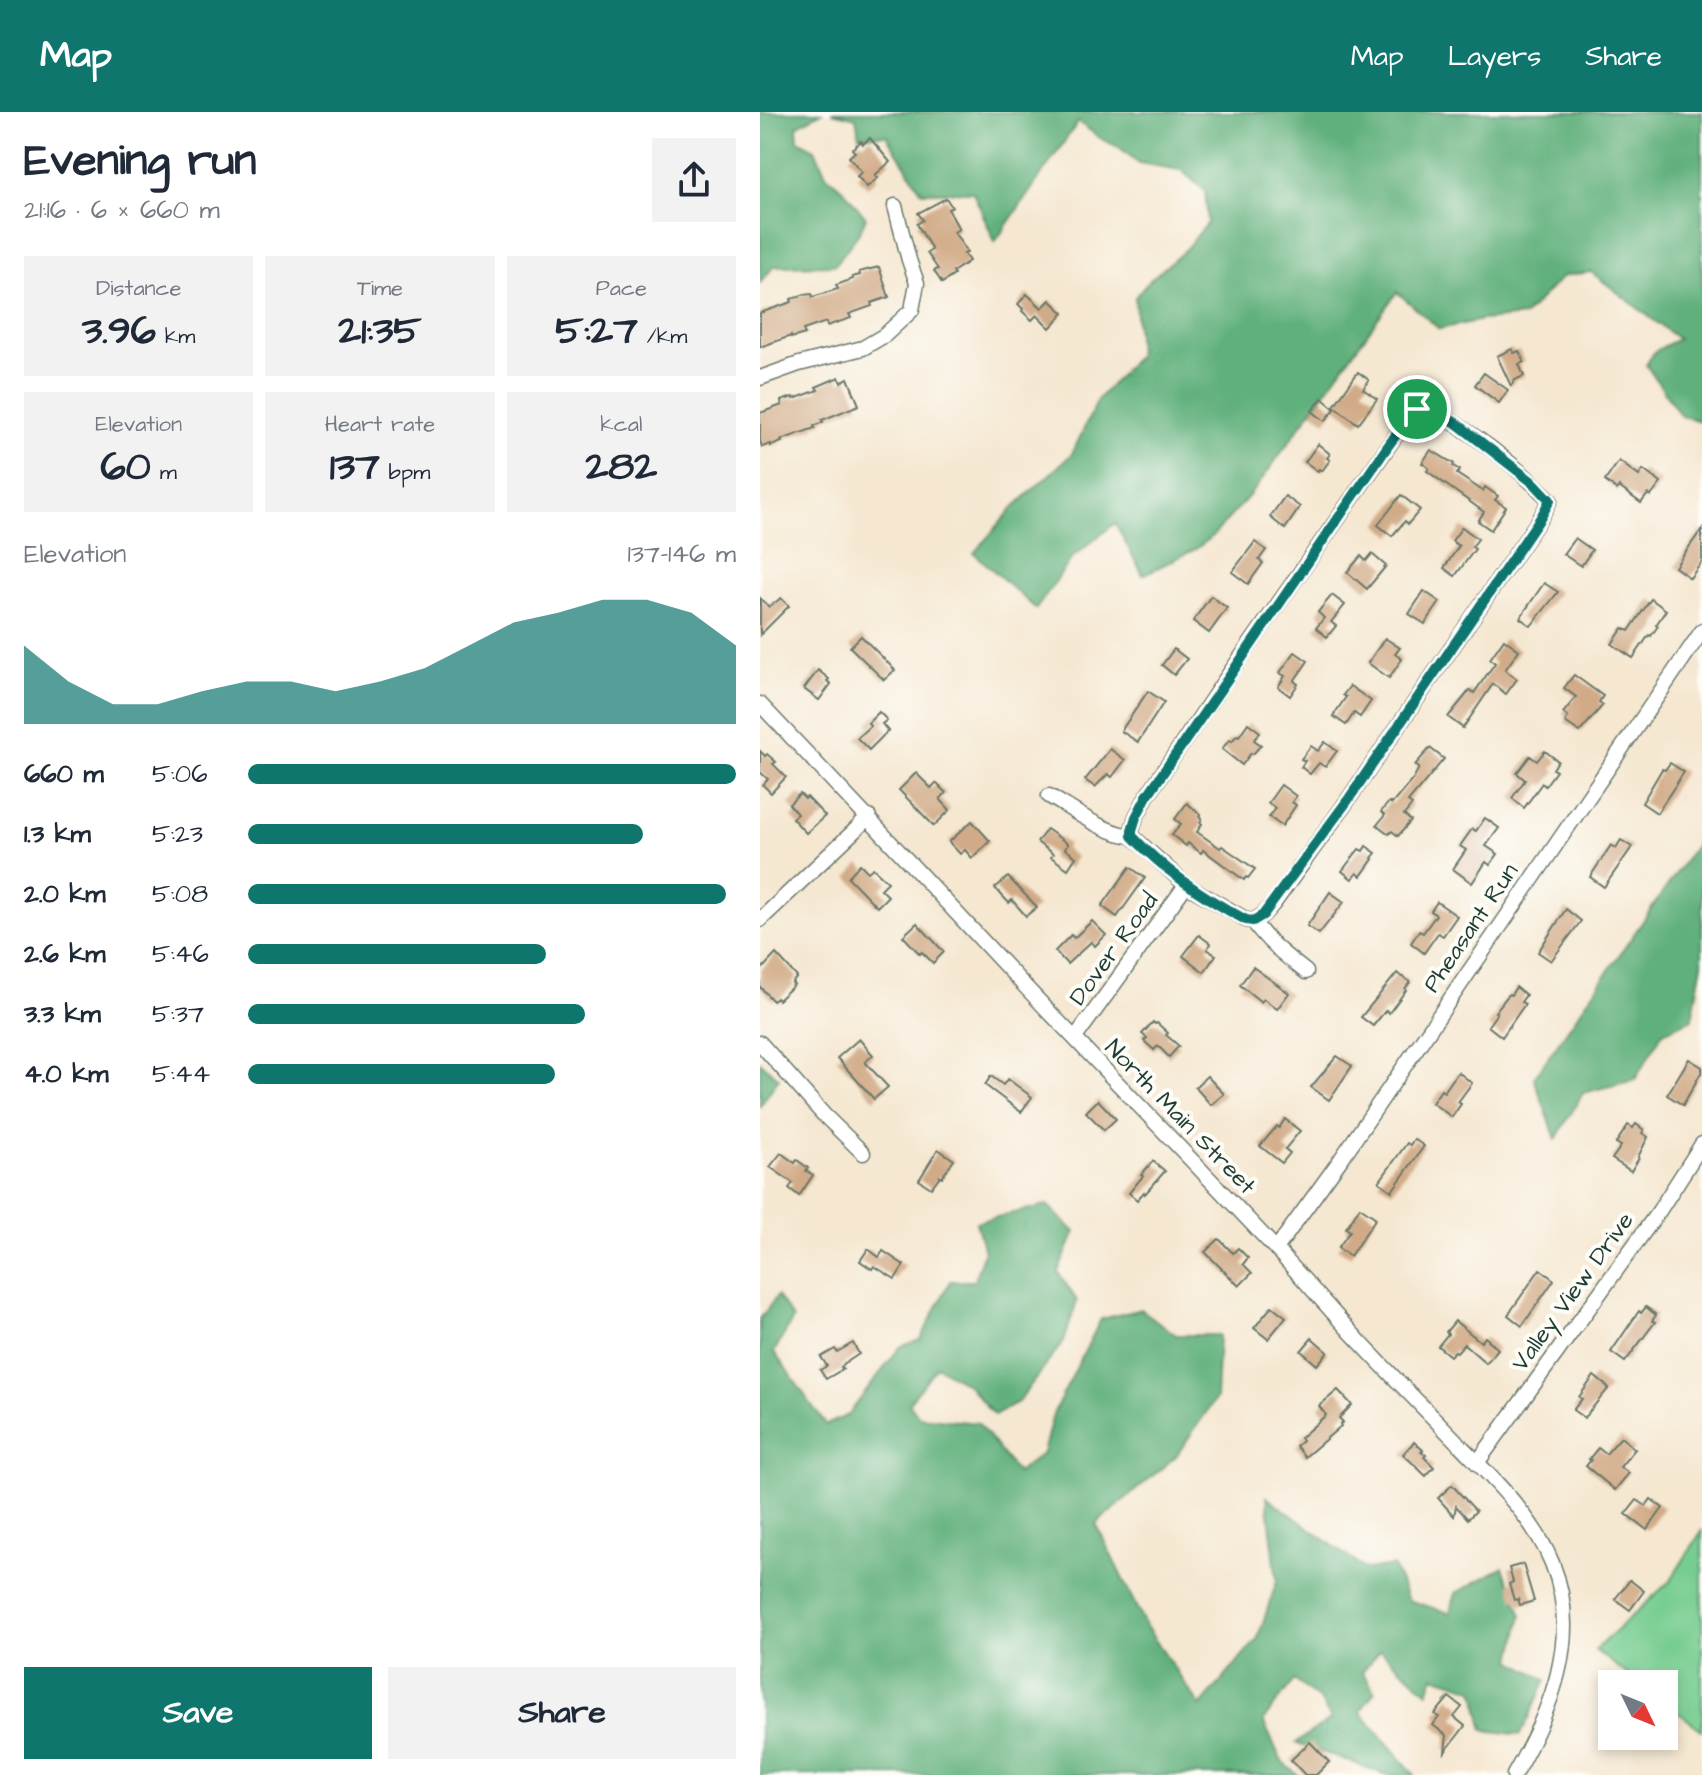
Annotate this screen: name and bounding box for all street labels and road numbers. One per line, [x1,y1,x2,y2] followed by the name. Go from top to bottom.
[1415,857,1527,999] street label: Pheasant Run
[1061,885,1167,1013] street label: Dover Road
[1097,1032,1263,1203] street label: North Main Street
[1504,1205,1643,1379] street label: Valley View Drive

